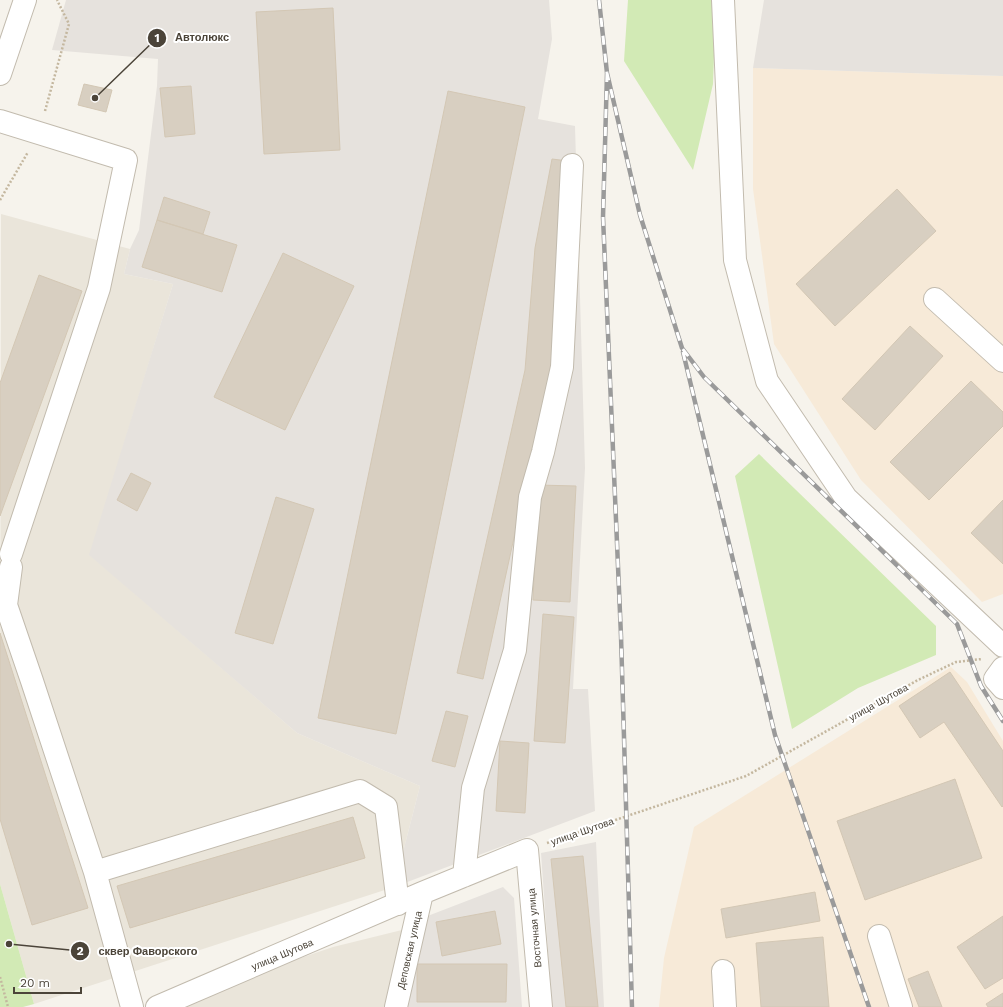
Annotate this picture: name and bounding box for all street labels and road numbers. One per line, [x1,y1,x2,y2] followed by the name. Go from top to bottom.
[847,681,910,723] street label: улица Шутова
[549,815,616,847] street label: улица Шутова
[526,887,543,968] street label: Восточная улица
[395,909,424,990] street label: Деповская улица
[250,936,315,972] street label: улица Шутова

